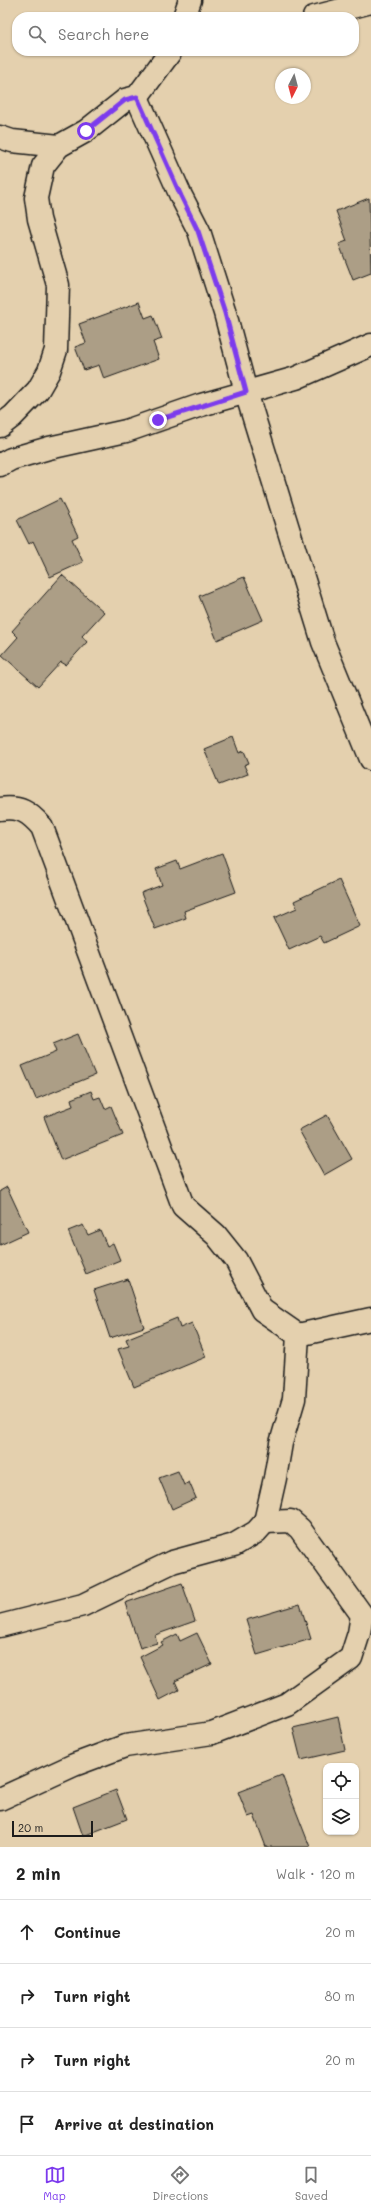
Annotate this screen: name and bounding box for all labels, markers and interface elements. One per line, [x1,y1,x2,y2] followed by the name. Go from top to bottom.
[12,12,359,56] search box
[26,23,48,45] icon: search
[58,24,149,44] text: Search here
[275,68,311,104] north arrow
[77,122,95,140] route start
[149,411,167,429] route end
[323,1763,359,1835] map controls
[323,1763,359,1799] button: locate
[323,1799,359,1835] button: layers
[12,1819,93,1838] scale bar
[18,1820,43,1835] text: 20 m
[16,1862,61,1884] text: 2 min
[276,1865,355,1882] text: Walk · 120 m
[16,1921,38,1943] icon: ahead
[54,1922,121,1942] text: Continue
[325,1923,355,1940] text: 20 m
[16,1985,38,2007] icon: right
[54,1986,131,2006] text: Turn right
[325,1987,355,2004] text: 80 m
[16,2049,38,2071] icon: right
[54,2050,131,2070] text: Turn right
[325,2051,355,2068] text: 20 m
[16,2113,38,2135] icon: arrive
[54,2114,214,2134] text: Arrive at destination
[43,2164,66,2203] tab: Map
[152,2164,208,2203] tab: Directions
[295,2164,328,2203] tab: Saved

